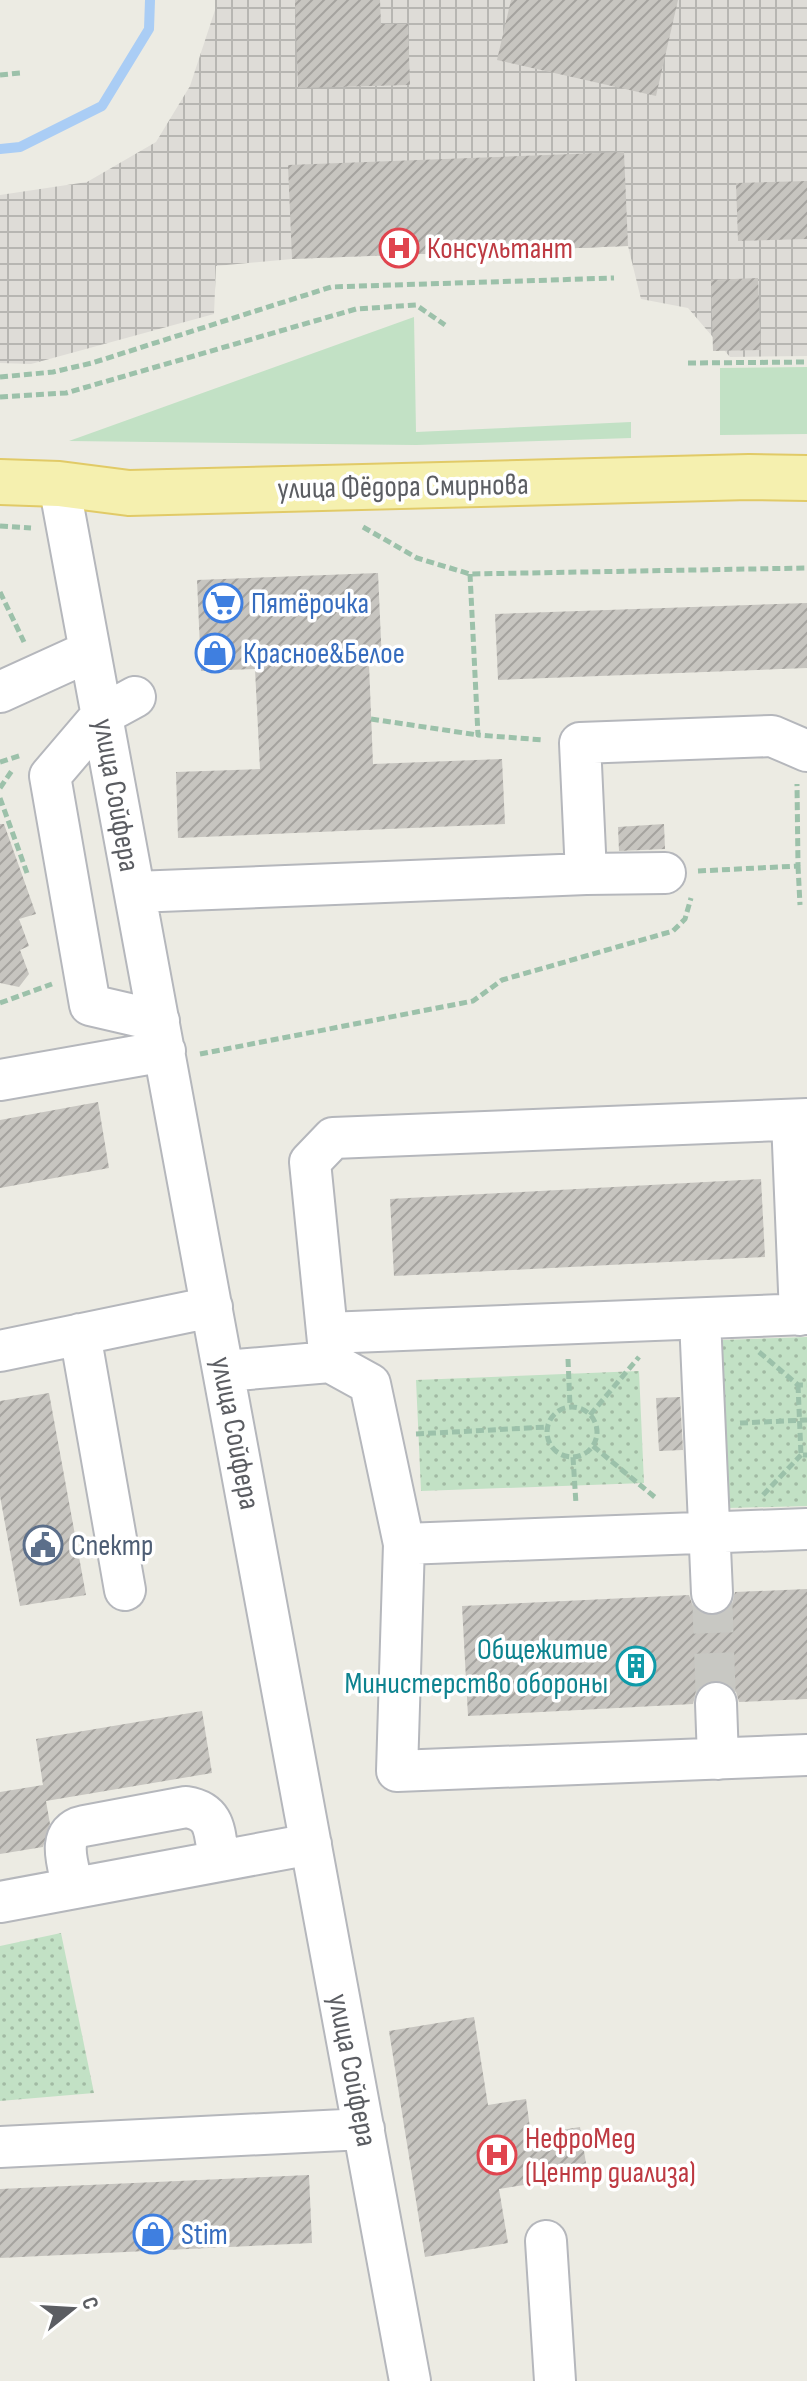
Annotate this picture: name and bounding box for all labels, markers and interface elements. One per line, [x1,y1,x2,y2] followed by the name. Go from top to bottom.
[378,227,420,269] hospital icon: Консультант
[427,231,573,267] place label: Консультант
[277,467,529,507] street label: улица Фёдора Смирнова
[202,582,244,624] supermarket icon: Пятёрочка
[251,586,369,622] place label: Пятёрочка
[194,632,236,674] shop icon: Красное&Белое
[243,636,405,672] place label: Красное&Белое
[85,716,147,875] street label: улица Сойфера
[203,1354,267,1513] street label: улица Сойфера
[22,1524,64,1566] public building icon: Спектр
[71,1528,153,1564] place label: Спектр
[344,1632,608,1702] place label: Общежитие Министерство обороны
[615,1645,657,1687] building icon: Общежитие Министерство обороны
[320,1991,384,2150] street label: улица Сойфера
[525,2121,696,2191] place label: НефроМед (Центр диализа)
[476,2134,518,2176] hospital icon: НефроМед (Центр диализа)
[132,2213,174,2255] shop icon: Stim
[181,2217,228,2253] place label: Stim
[32,2269,112,2349] north arrow
[75,2294,104,2313] text: С

